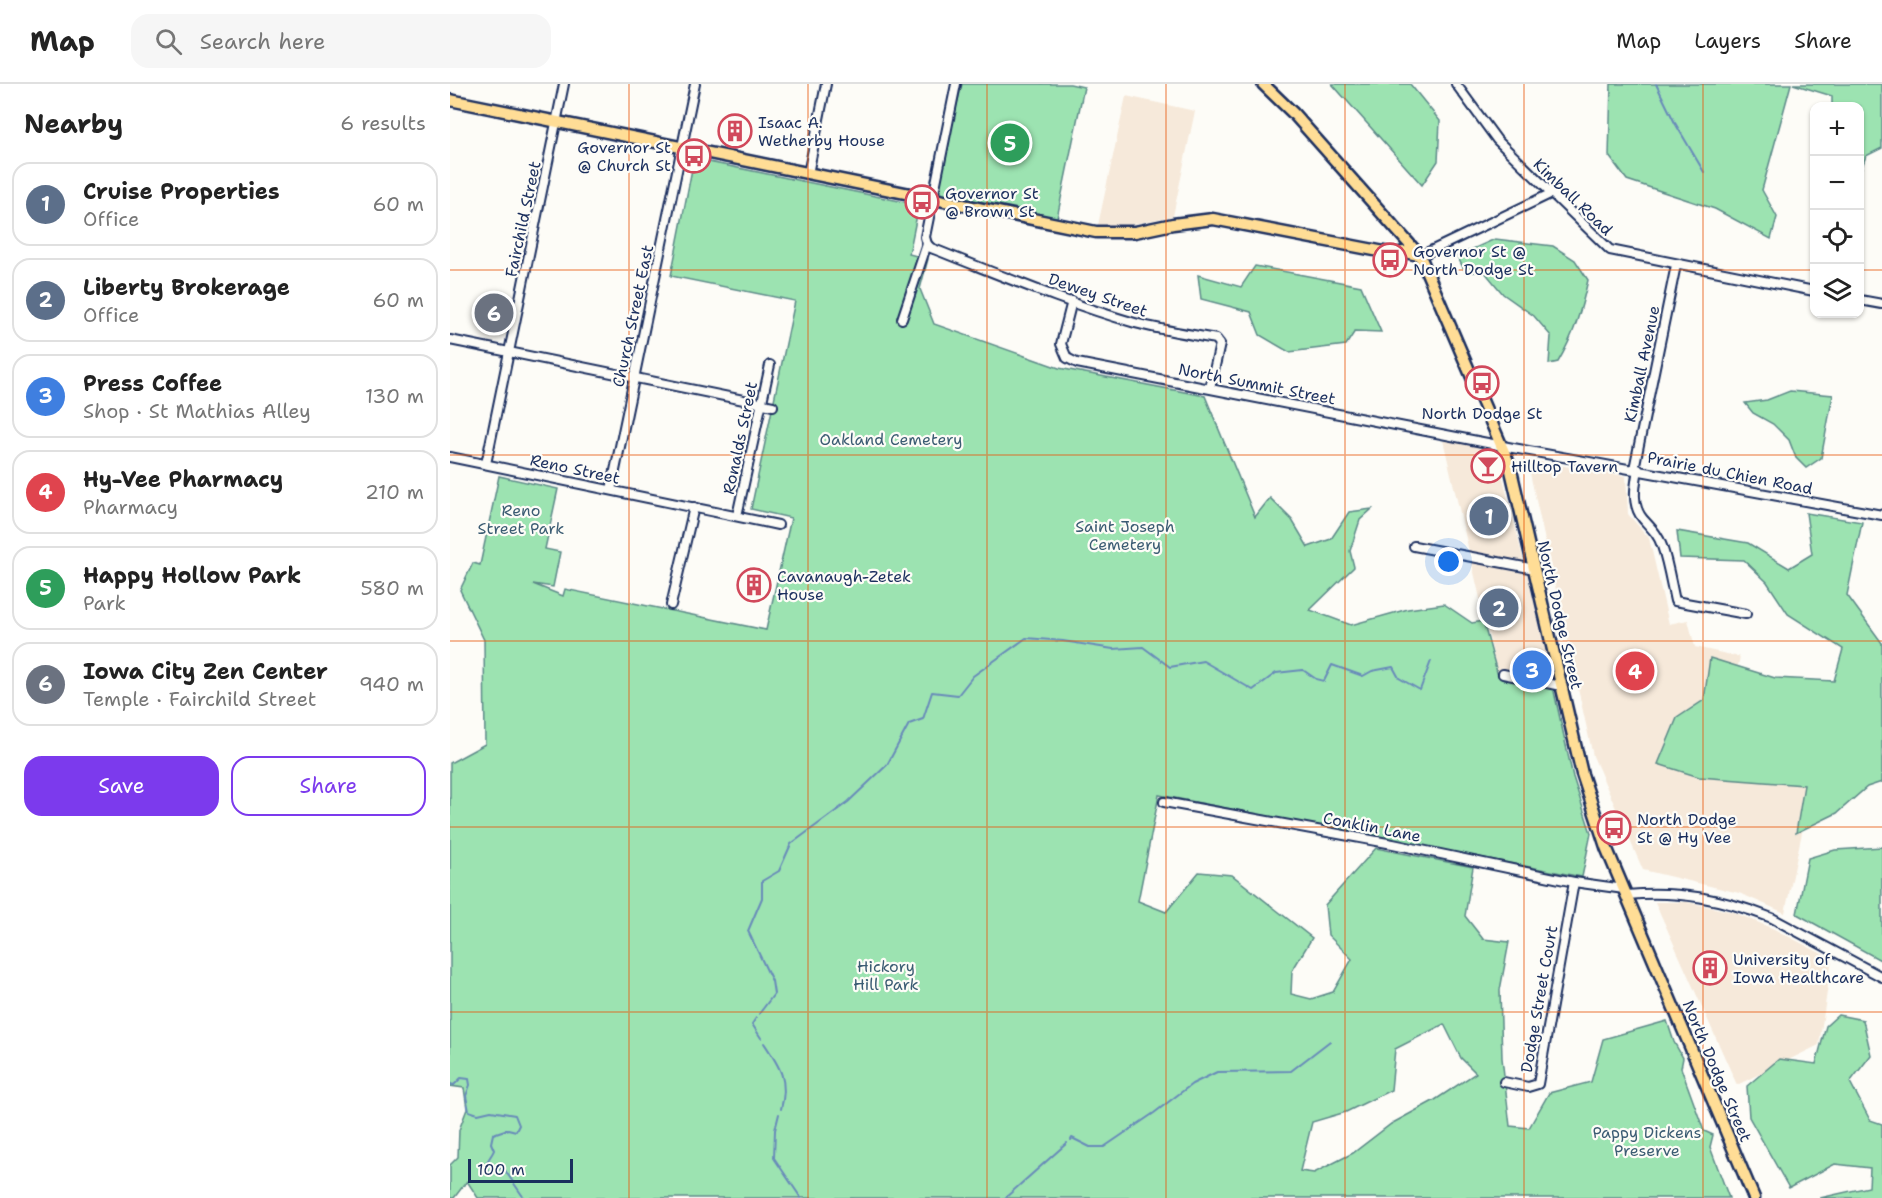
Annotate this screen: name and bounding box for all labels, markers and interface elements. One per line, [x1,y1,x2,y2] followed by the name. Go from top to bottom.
[131,14,551,68] search box
[30,22,95,60] text: Map
[152,25,185,58] icon: search
[200,27,325,56] text: Search here
[1616,27,1661,55] text: Map
[1694,27,1761,55] text: Layers
[1794,27,1852,55] text: Share
[1810,102,1864,318] map controls
[1810,102,1864,156] button: +
[24,106,123,141] text: Nearby
[340,110,426,136] text: 6 results
[758,112,885,151] place label: Isaac A. Wetherby House
[717,113,753,149] building icon: Isaac A. Wetherby House
[990,120,1030,166] pin: 5
[577,137,671,176] place label: Governor St @ Church St
[676,138,712,174] bus stop icon: Governor St @ Church St
[1529,154,1617,240] street label: Kimball Road
[1810,156,1864,210] button: −
[500,159,546,279] street label: Fairchild Street
[83,177,280,206] text: Cruise Properties
[945,183,1039,222] place label: Governor St @ Brown St
[904,184,940,220] bus stop icon: Governor St @ Brown St
[41,191,50,217] text: 1
[372,191,424,217] text: 60 m
[83,206,139,232] text: Office
[1810,210,1864,264] button: locate
[1413,241,1534,280] place label: Governor St @ North Dodge St
[1372,242,1408,278] bus stop icon: Governor St @ North Dodge St
[608,243,658,389] street label: Church Street East
[1810,264,1864,318] button: layers
[1046,268,1150,322] street label: Dewey Street
[83,273,290,302] text: Liberty Brokerage
[39,287,53,313] text: 2
[372,287,424,313] text: 60 m
[474,290,513,336] pin: 6
[83,302,139,328] text: Office
[1619,304,1665,424] street label: Kimball Avenue
[1177,358,1337,410] street label: North Summit Street
[1464,365,1500,401] bus stop icon: North Dodge St
[83,369,222,398] text: Press Coffee
[718,380,762,496] street label: Ronalds Street
[39,383,53,409] text: 3
[365,383,424,409] text: 130 m
[83,398,311,424] text: Shop · St Mathias Alley
[1422,403,1542,424] place label: North Dodge St
[820,429,962,450] park label: Oakland Cemetery
[1646,447,1814,499] street label: Prairie du Chien Road
[1470,448,1506,484] bar icon: Hilltop Tavern
[528,449,622,489] street label: Reno Street
[1511,456,1618,477] place label: Hilltop Tavern
[83,465,283,494] text: Hy-Vee Pharmacy
[39,479,53,505] text: 4
[365,479,424,505] text: 210 m
[83,494,178,520] text: Pharmacy
[1470,494,1508,538] pin: 1
[478,500,564,539] park label: Reno Street Park
[1075,516,1175,555] park label: Saint Joseph Cemetery
[1533,539,1587,691] street label: North Dodge Street
[1434,547,1463,576] your location
[83,561,301,590] text: Happy Hollow Park
[777,566,911,605] place label: Cavanaugh-Zetek House
[736,567,772,603] building icon: Cavanaugh-Zetek House
[39,575,52,601] text: 5
[361,575,424,601] text: 580 m
[1480,586,1518,630] pin: 2
[83,590,126,616] text: Park
[1512,648,1552,692] pin: 3
[1616,648,1654,694] pin: 4
[83,657,328,686] text: Iowa City Zen Center
[39,671,53,697] text: 6
[359,671,424,697] text: 940 m
[83,686,317,712] text: Temple · Fairchild Street
[24,756,219,816] button: Save
[231,756,426,816] button: Share
[1321,807,1423,847] street label: Conklin Lane
[1637,809,1737,848] place label: North Dodge St @ Hy Vee
[1596,810,1632,846] bus stop icon: North Dodge St @ Hy Vee
[1516,924,1562,1074] street label: Dodge Street Court
[1733,949,1864,988] place label: University of Iowa Healthcare
[1692,950,1728,986] building icon: University of Iowa Healthcare
[853,956,919,995] park label: Hickory Hill Park
[1678,997,1756,1145] street label: North Dodge Street
[1593,1122,1702,1161] park label: Pappy Dickens Preserve
[468,1156,573,1184] scale bar
[477,1159,525,1180] text: 100 m

